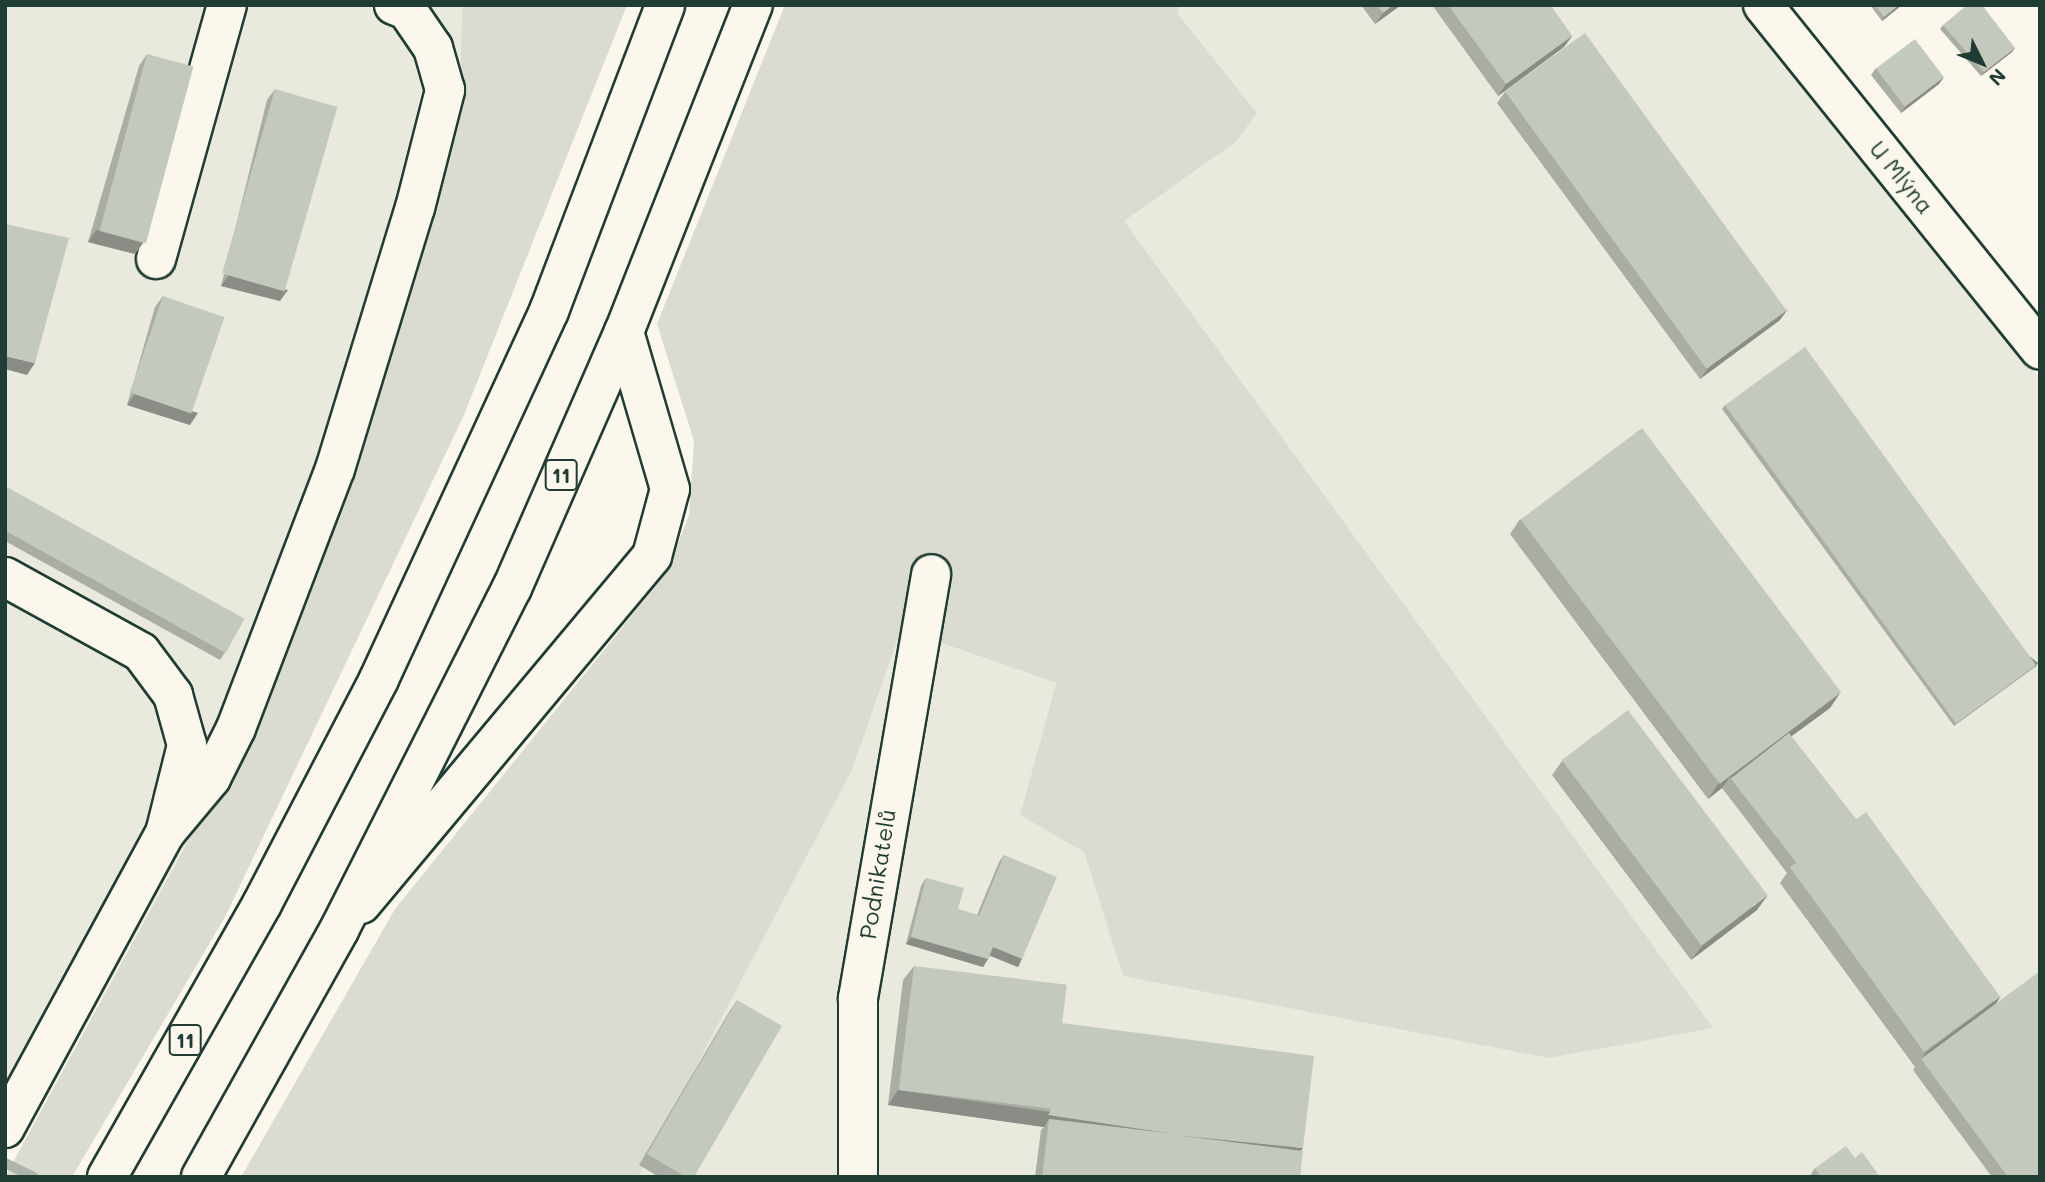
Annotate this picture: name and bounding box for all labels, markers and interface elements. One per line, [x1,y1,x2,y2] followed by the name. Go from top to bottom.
[1947,28,2017,98] north arrow
[1984,64,2012,91] text: N
[1864,135,1940,219] street label: U Mlýna
[544,458,578,492] road number: 11
[853,807,901,941] street label: Podnikatelů
[168,1023,202,1058] road number: 11

